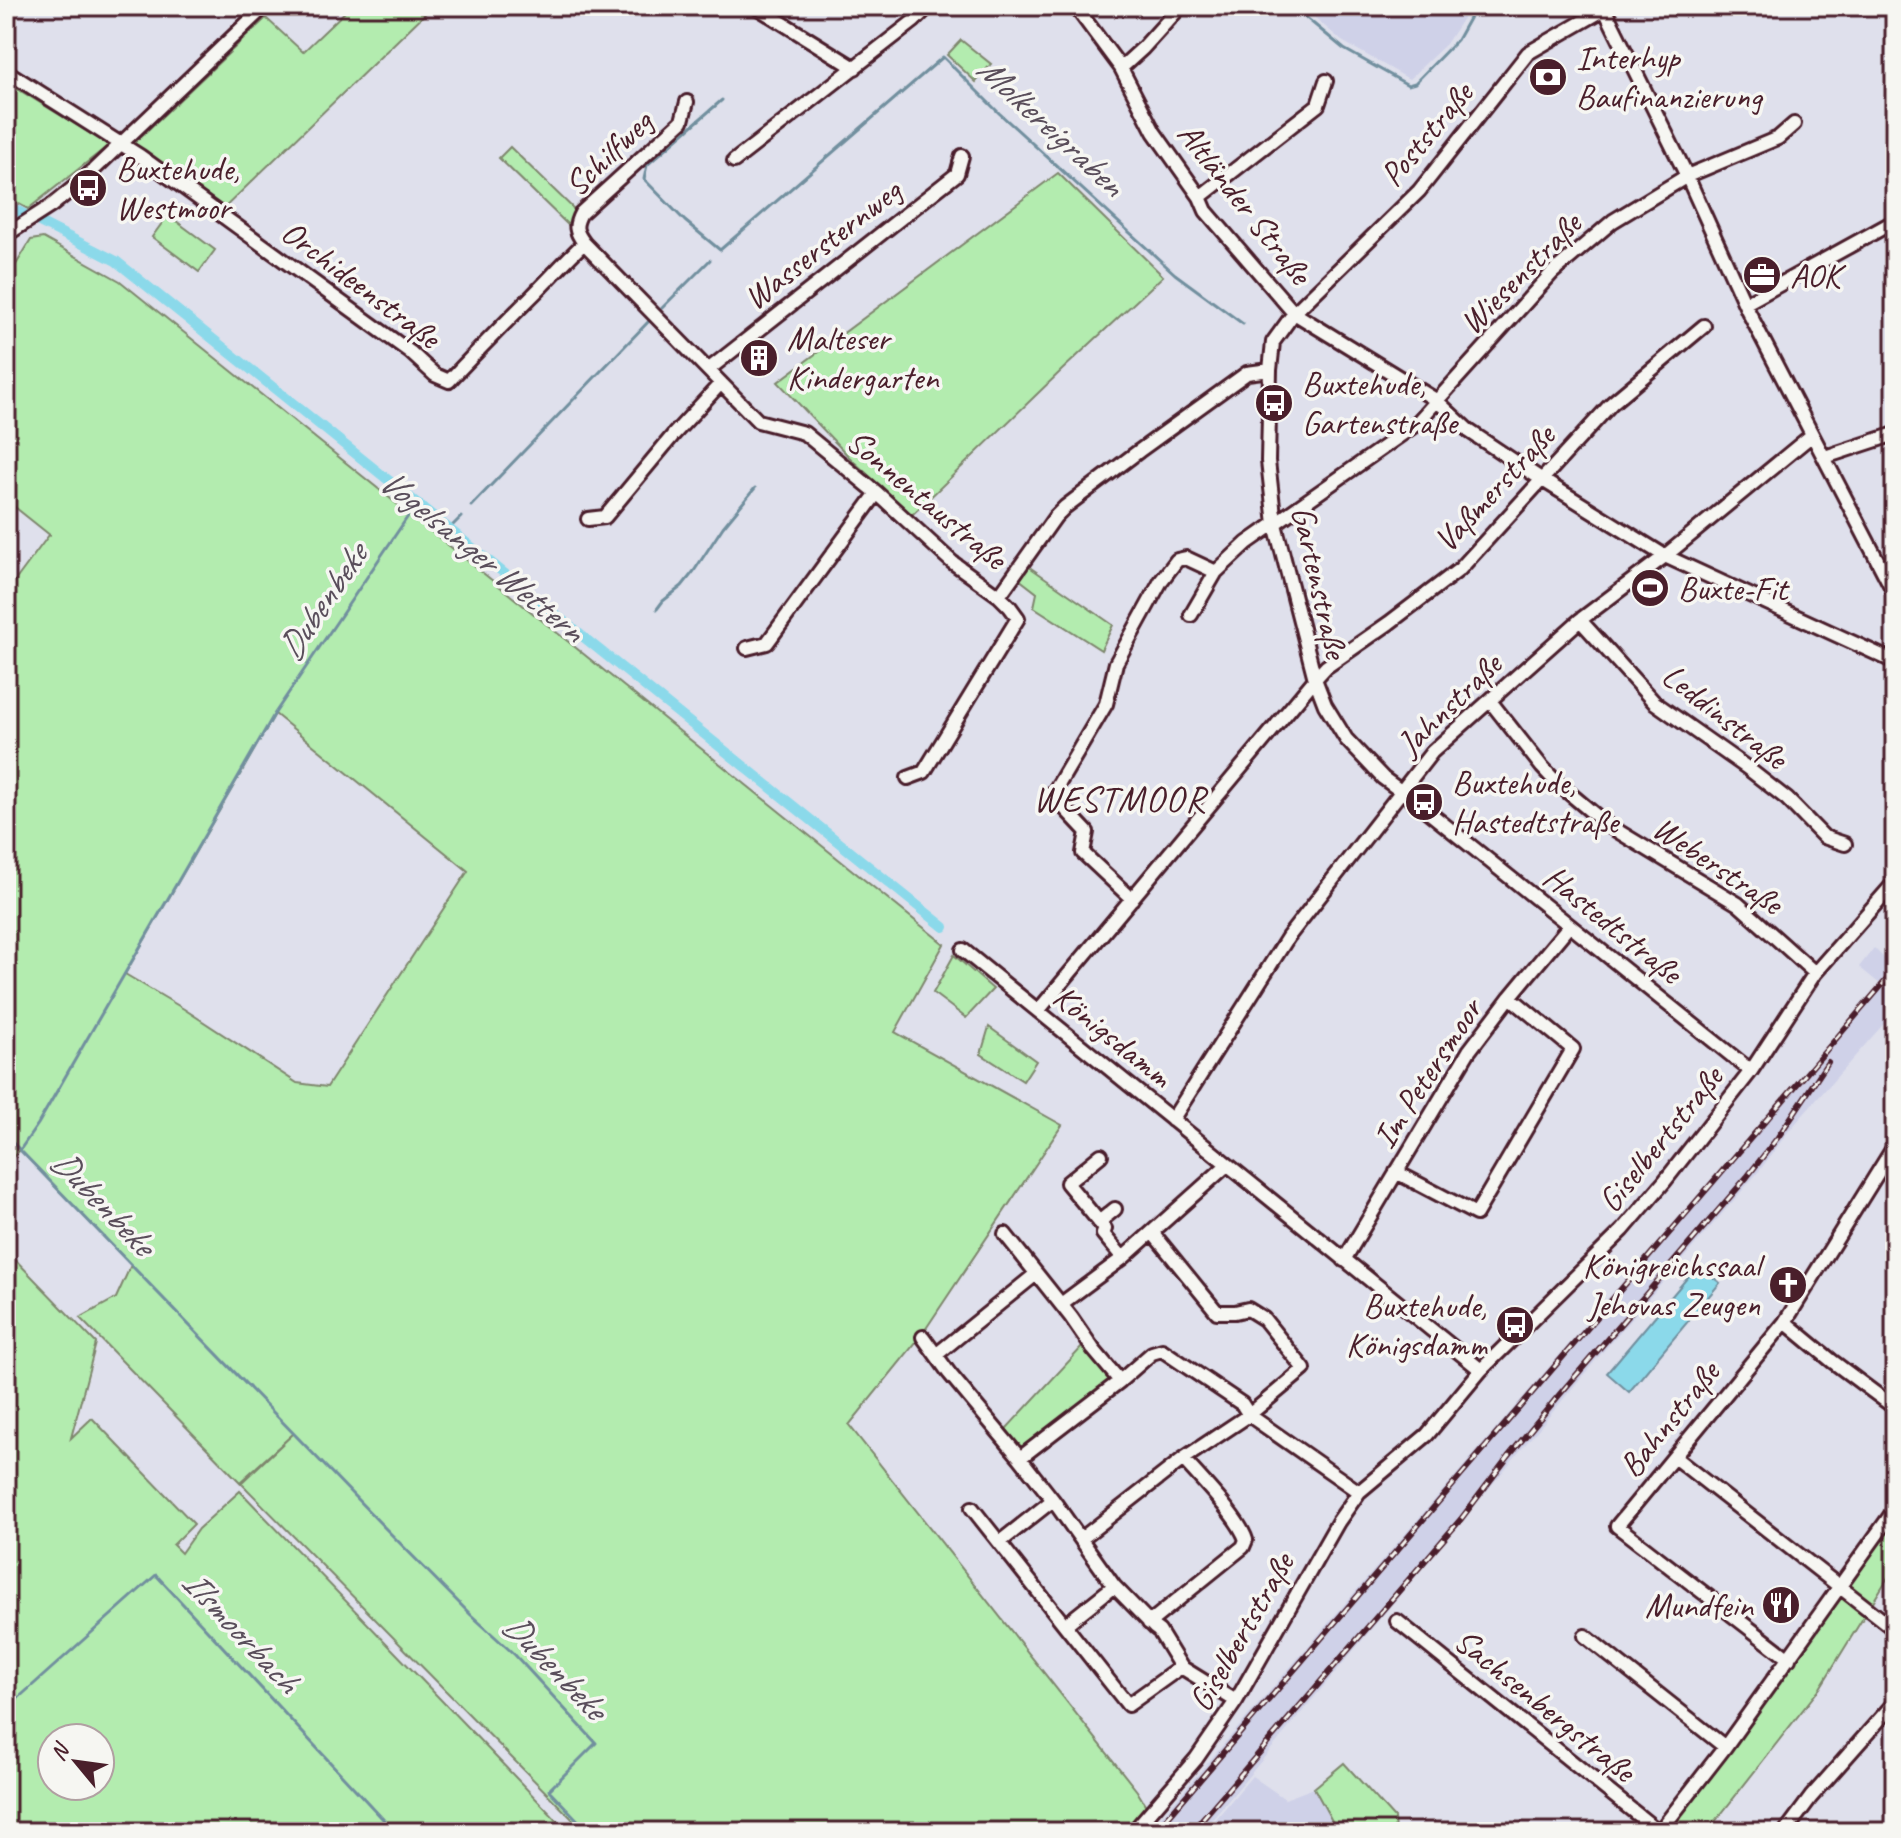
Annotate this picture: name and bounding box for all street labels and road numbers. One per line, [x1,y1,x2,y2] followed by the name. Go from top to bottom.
[1370,71,1484,195] street label: Poststraße
[555,99,662,205] street label: Schilfweg
[1168,113,1323,295] street label: Altländer Straße
[735,168,911,319] street label: Wassersternweg
[1450,201,1592,343] street label: Wiesenstraße
[273,210,451,360] street label: Orchideenstraße
[1424,413,1566,561] street label: Vaßmerstraße
[838,419,1018,580] street label: Sonnentaustraße
[1282,502,1359,665] street label: Gartenstraße
[1386,642,1513,766] street label: Jahnstraße
[1654,654,1799,780] street label: Leddinstraße
[1645,806,1794,926] street label: Weberstraße
[1535,855,1693,995] street label: Hastedtstraße
[1045,975,1182,1098] street label: Königsdamm
[1363,988,1493,1156] street label: Im Petersmoor
[1588,1055,1734,1221] street label: Giselbertstraße
[1609,1350,1731,1486] street label: Bahnstraße
[1179,1543,1305,1719] street label: Giselbertstraße
[1446,1619,1647,1793] street label: Sachsenbergstraße

